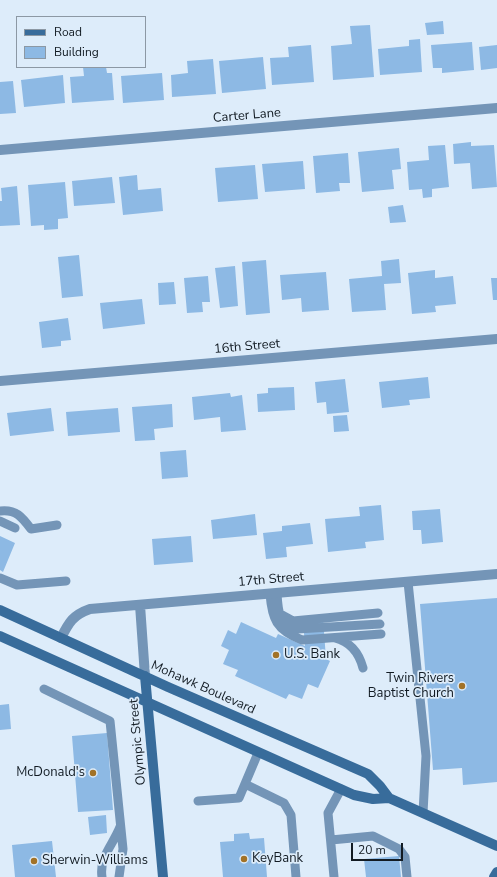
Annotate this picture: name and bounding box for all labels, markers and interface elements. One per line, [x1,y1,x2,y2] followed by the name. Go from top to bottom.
[16,16,146,68] legend
[54,24,82,40] text: Road
[54,44,99,60] text: Building
[212,105,282,127] street label: Carter Lane
[213,336,281,358] street label: 16th Street
[237,569,305,591] street label: 17th Street
[284,647,340,663] place label: U.S. Bank
[271,650,281,660] marker: U.S. Bank
[148,658,258,718] street label: Mohawk Boulevard
[368,671,454,702] place label: Twin Rivers Baptist Church
[457,681,467,691] marker: Twin Rivers Baptist Church
[126,698,150,786] street label: Olympic Street
[16,765,85,781] place label: McDonald's
[88,768,98,778] marker: McDonald's
[353,835,405,861] scale bar
[358,842,386,858] text: 20 m
[252,851,303,867] place label: KeyBank
[42,853,148,869] place label: Sherwin-Williams
[239,854,249,864] marker: KeyBank
[29,856,39,866] marker: Sherwin-Williams

